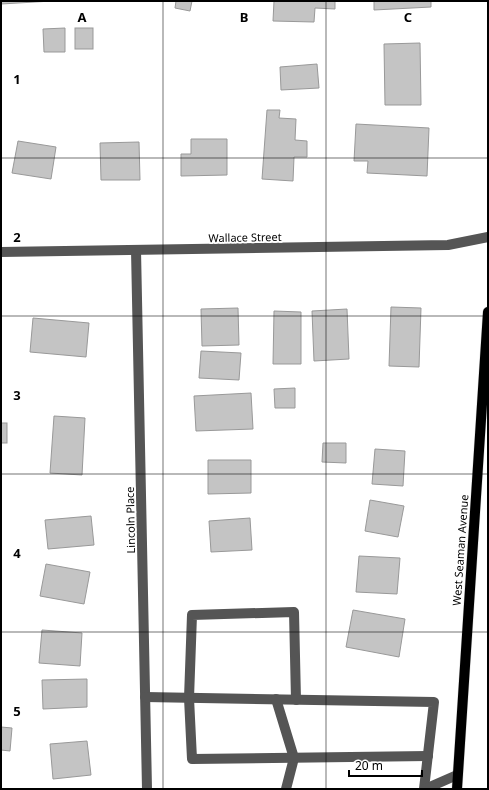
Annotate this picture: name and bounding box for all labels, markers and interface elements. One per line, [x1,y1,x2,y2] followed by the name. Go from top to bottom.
[78,8,87,26] text: A
[240,8,248,26] text: B
[404,8,412,26] text: C
[13,70,21,88] text: 1
[13,228,21,246] text: 2
[208,229,282,245] street label: Wallace Street
[13,386,21,404] text: 3
[122,486,138,554] street label: Lincoln Place
[449,494,471,606] street label: West Seaman Avenue
[13,544,21,562] text: 4
[13,702,21,720] text: 5
[349,752,422,778] scale bar
[355,757,383,774] text: 20 m

